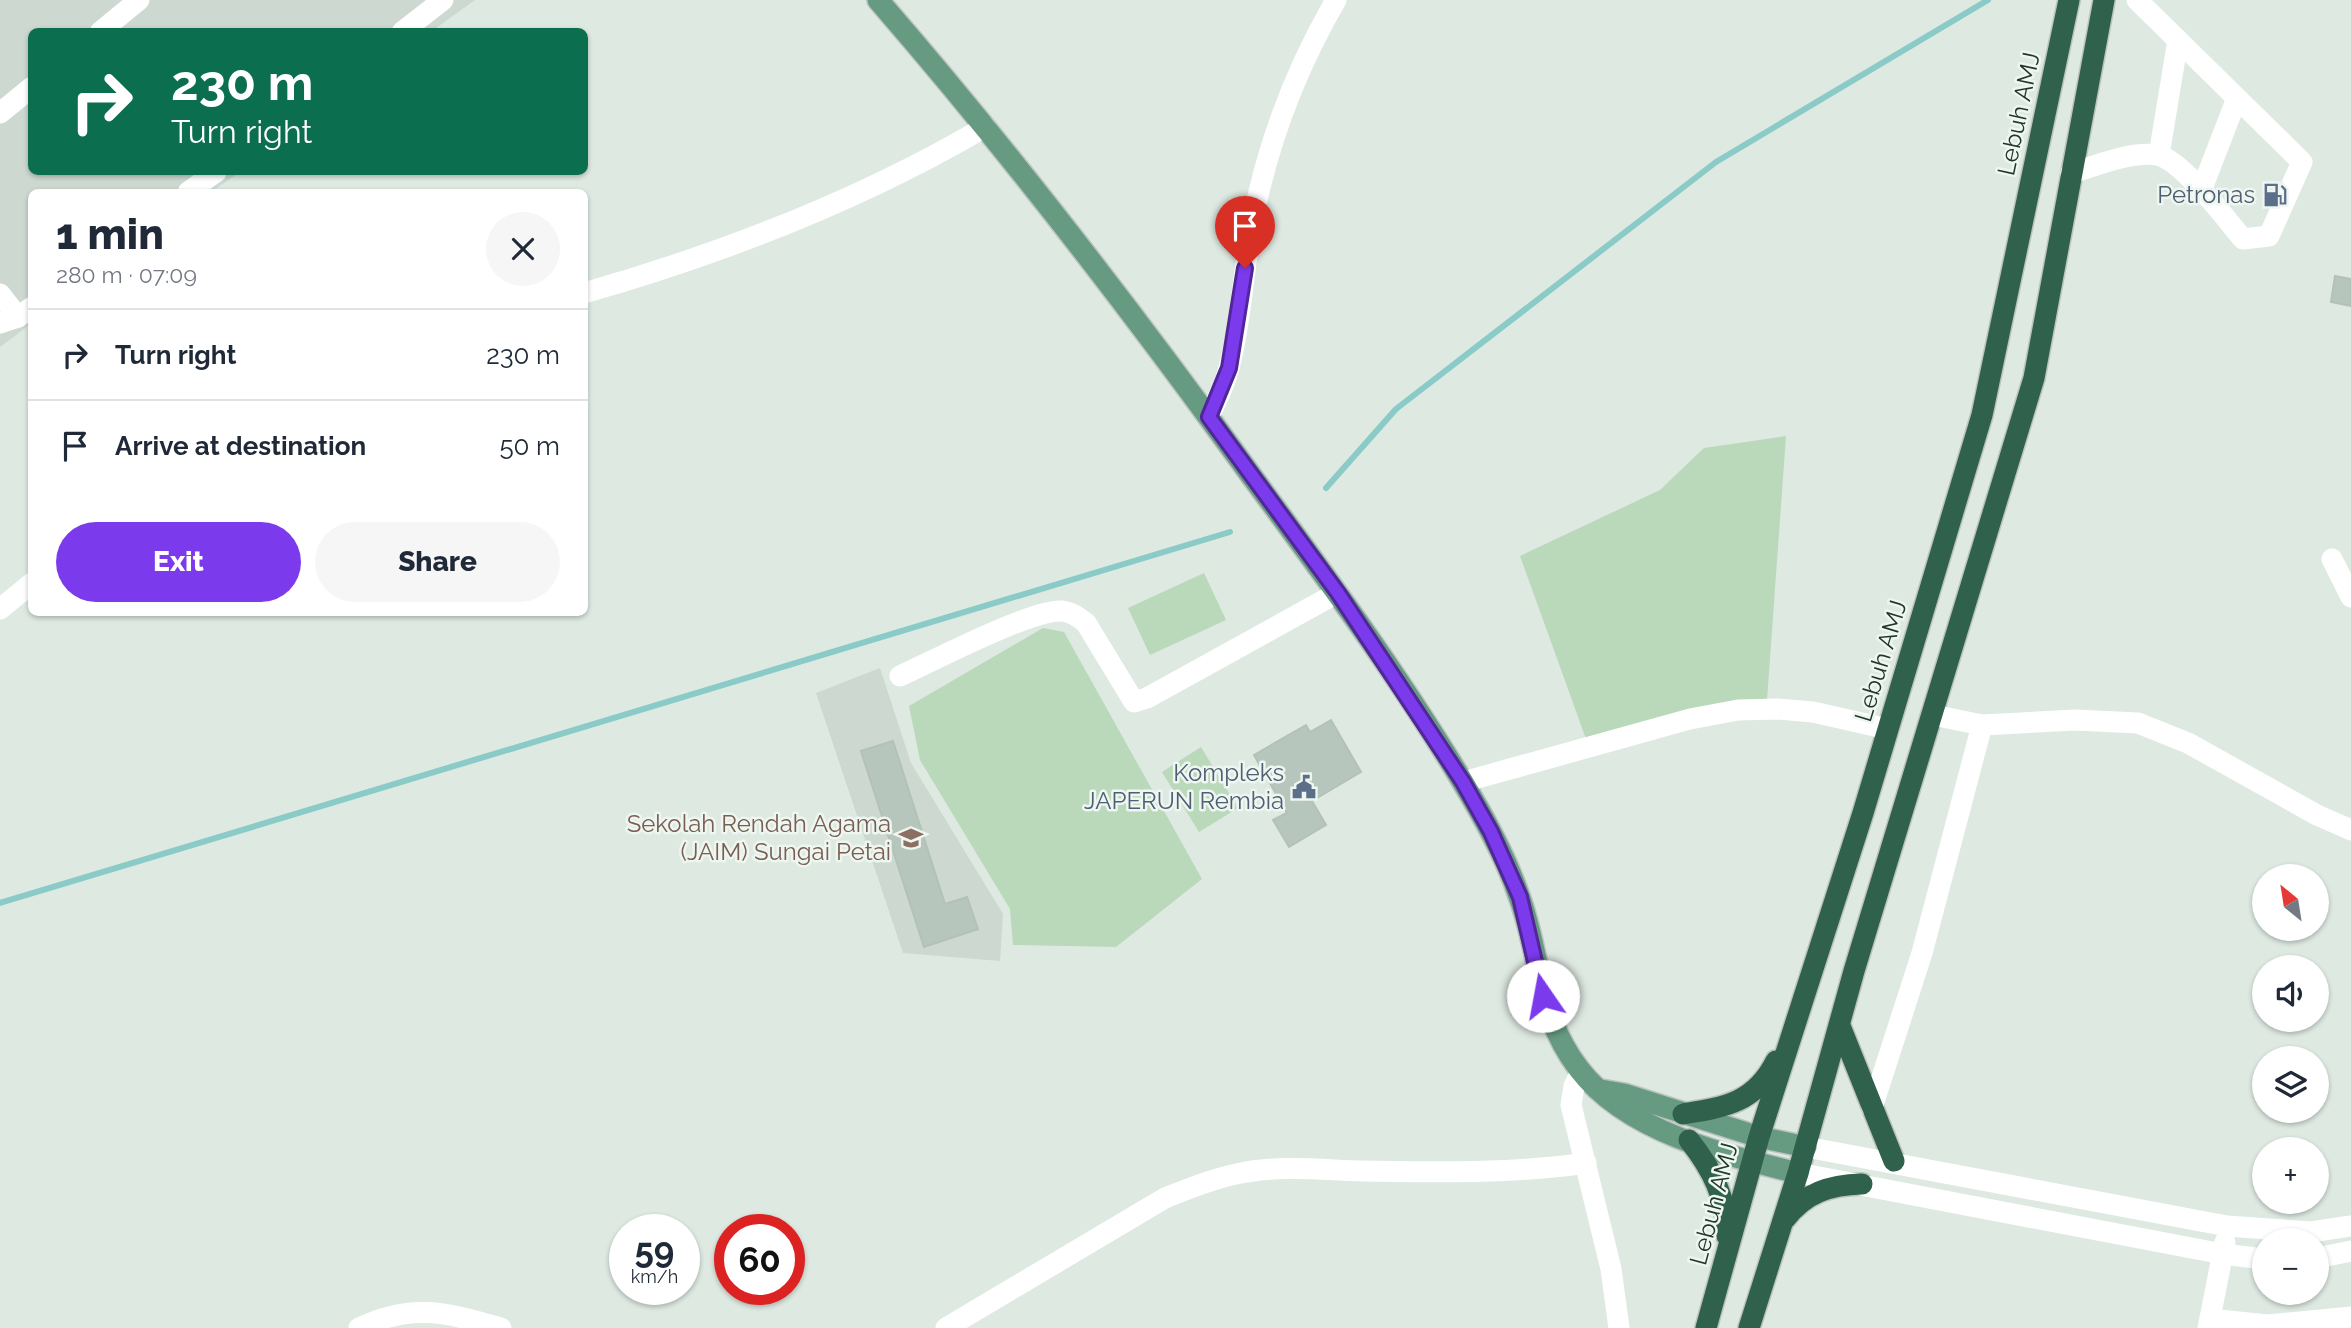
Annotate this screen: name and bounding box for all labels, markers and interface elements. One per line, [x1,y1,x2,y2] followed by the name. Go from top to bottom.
[1991,50,2046,178] street label: Lebuh AMJ
[171,54,313,111] text: 230 m
[56,56,147,147] icon: right
[171,113,312,150] text: Turn right
[2157,180,2255,209] place label: Petronas
[2261,181,2289,209] fuel station icon: Petronas
[1215,196,1275,268] pin
[1226,207,1264,245] icon: arrive
[56,210,164,259] text: 1 min
[486,212,560,286] button: close
[56,261,197,288] text: 280 m · 07:09
[56,336,94,374] icon: right
[115,340,236,370] text: Turn right
[486,340,560,370] text: 230 m
[56,427,94,465] icon: arrive
[115,431,366,461] text: Arrive at destination
[499,431,560,461] text: 50 m
[56,522,301,602] button: Exit
[315,522,560,602] button: Share
[1848,597,1913,725] street label: Lebuh AMJ
[1084,758,1284,815] place label: Kompleks JAPERUN Rembia
[1290,773,1318,801] public building icon: Kompleks JAPERUN Rembia
[627,809,891,866] place label: Sekolah Rendah Agama (JAIM) Sungai Petai
[897,824,925,852] school or university icon: Sekolah Rendah Agama (JAIM) Sungai Petai
[2252,864,2329,942] north arrow
[2252,864,2329,1305] map controls
[2252,955,2329,1032] button: sound
[1506,959,1580,1033] position arrow
[2252,1046,2329,1123] button: layers
[2252,1137,2329,1214] button: +
[1683,1140,1744,1268] street label: Lebuh AMJ
[714,1214,805,1305] speed limit sign: 60
[2252,1228,2329,1305] button: −
[634,1230,675,1271] text: 59
[631,1266,678,1287] text: km/h

